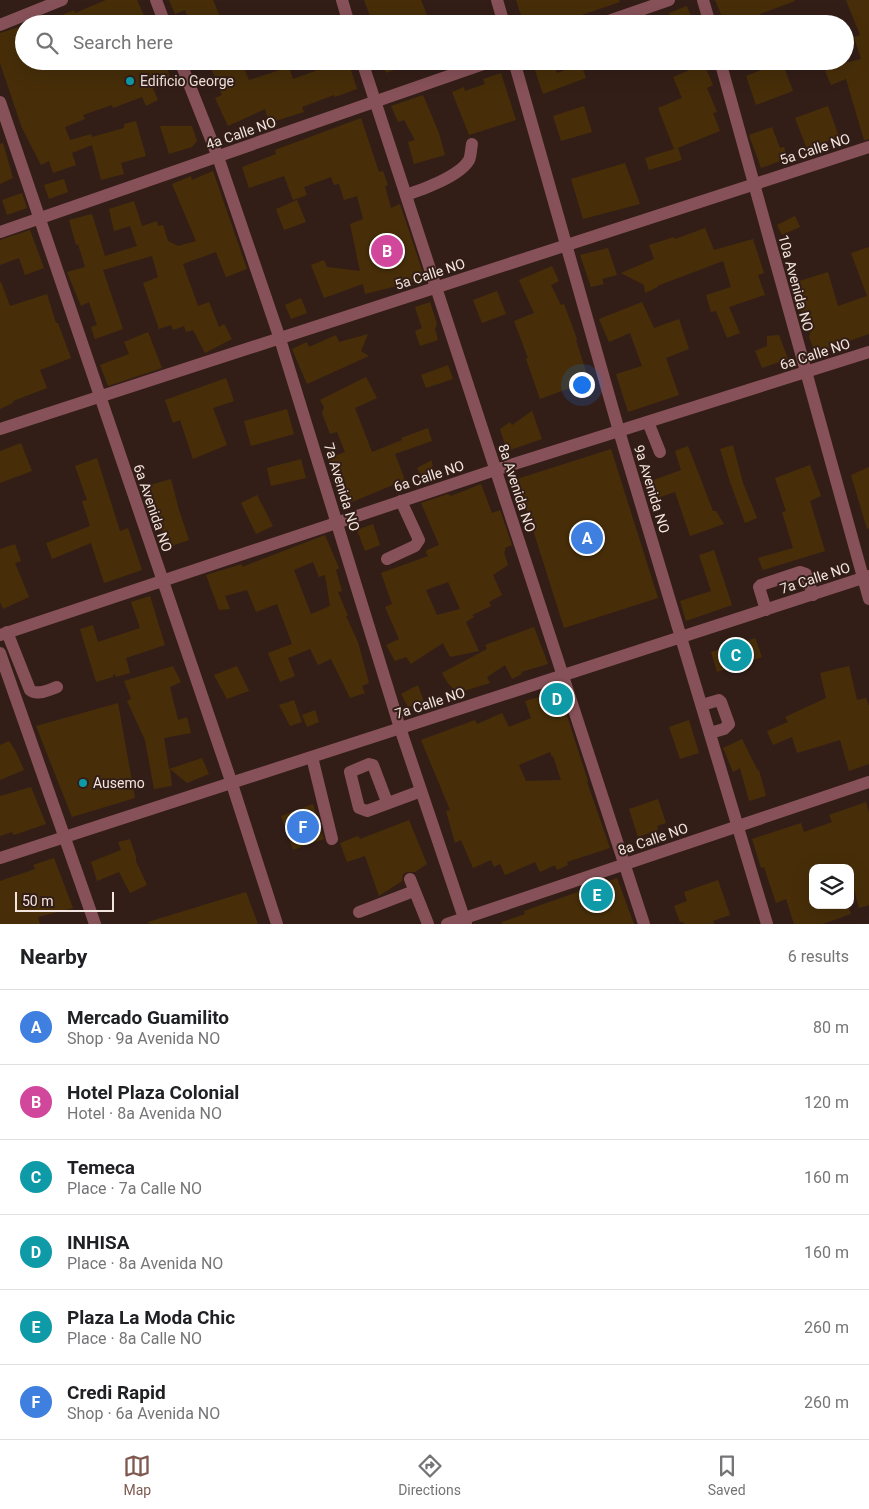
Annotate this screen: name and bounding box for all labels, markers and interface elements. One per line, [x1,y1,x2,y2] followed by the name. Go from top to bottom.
[15,15,854,70] search box
[33,29,61,57] icon: search
[73,31,173,54] text: Search here
[140,73,234,89] place label: Edificio George
[124,75,136,87] marker: Edificio George
[204,114,278,152] street label: 4a Calle NO
[778,130,852,168] street label: 5a Calle NO
[371,232,403,270] pin: B
[775,233,817,333] street label: 10a Avenida NO
[393,255,467,293] street label: 5a Calle NO
[778,335,852,373] street label: 6a Calle NO
[569,372,595,398] your location
[321,441,363,533] street label: 7a Avenida NO
[495,442,539,534] street label: 8a Avenida NO
[631,443,673,535] street label: 9a Avenida NO
[392,457,466,495] street label: 6a Calle NO
[131,462,175,554] street label: 6a Avenida NO
[571,519,603,557] pin: A
[778,559,852,597] street label: 7a Calle NO
[720,636,752,674] pin: C
[541,680,573,718] pin: D
[393,684,467,722] street label: 7a Calle NO
[93,775,145,791] place label: Ausemo
[77,777,89,789] marker: Ausemo
[287,808,319,846] pin: F
[616,820,690,858] street label: 8a Calle NO
[809,864,854,909] map controls
[809,864,854,909] button: layers
[581,876,613,914] pin: E
[15,889,114,912] scale bar
[22,893,54,909] text: 50 m
[20,945,87,969] text: Nearby
[788,947,849,966] text: 6 results
[67,1006,229,1029] text: Mercado Guamilito
[31,1018,41,1037] text: A
[813,1018,849,1037] text: 80 m
[67,1029,220,1048] text: Shop · 9a Avenida NO
[67,1081,239,1104] text: Hotel Plaza Colonial
[31,1093,41,1112] text: B
[804,1093,849,1112] text: 120 m
[67,1104,222,1123] text: Hotel · 8a Avenida NO
[67,1156,135,1179] text: Temeca
[31,1168,41,1187] text: C
[804,1168,849,1187] text: 160 m
[67,1179,202,1198] text: Place · 7a Calle NO
[67,1231,129,1254] text: INHISA
[31,1243,41,1262] text: D
[804,1243,849,1262] text: 160 m
[67,1254,223,1273] text: Place · 8a Avenida NO
[67,1306,235,1329] text: Plaza La Moda Chic
[32,1318,41,1337] text: E
[804,1318,849,1337] text: 260 m
[67,1329,202,1348] text: Place · 8a Calle NO
[67,1381,166,1404] text: Credi Rapid
[32,1393,40,1412] text: F
[804,1393,849,1412] text: 260 m
[67,1404,220,1423] text: Shop · 6a Avenida NO
[123,1452,151,1498] tab: Map
[398,1452,461,1498] tab: Directions
[708,1452,746,1498] tab: Saved

